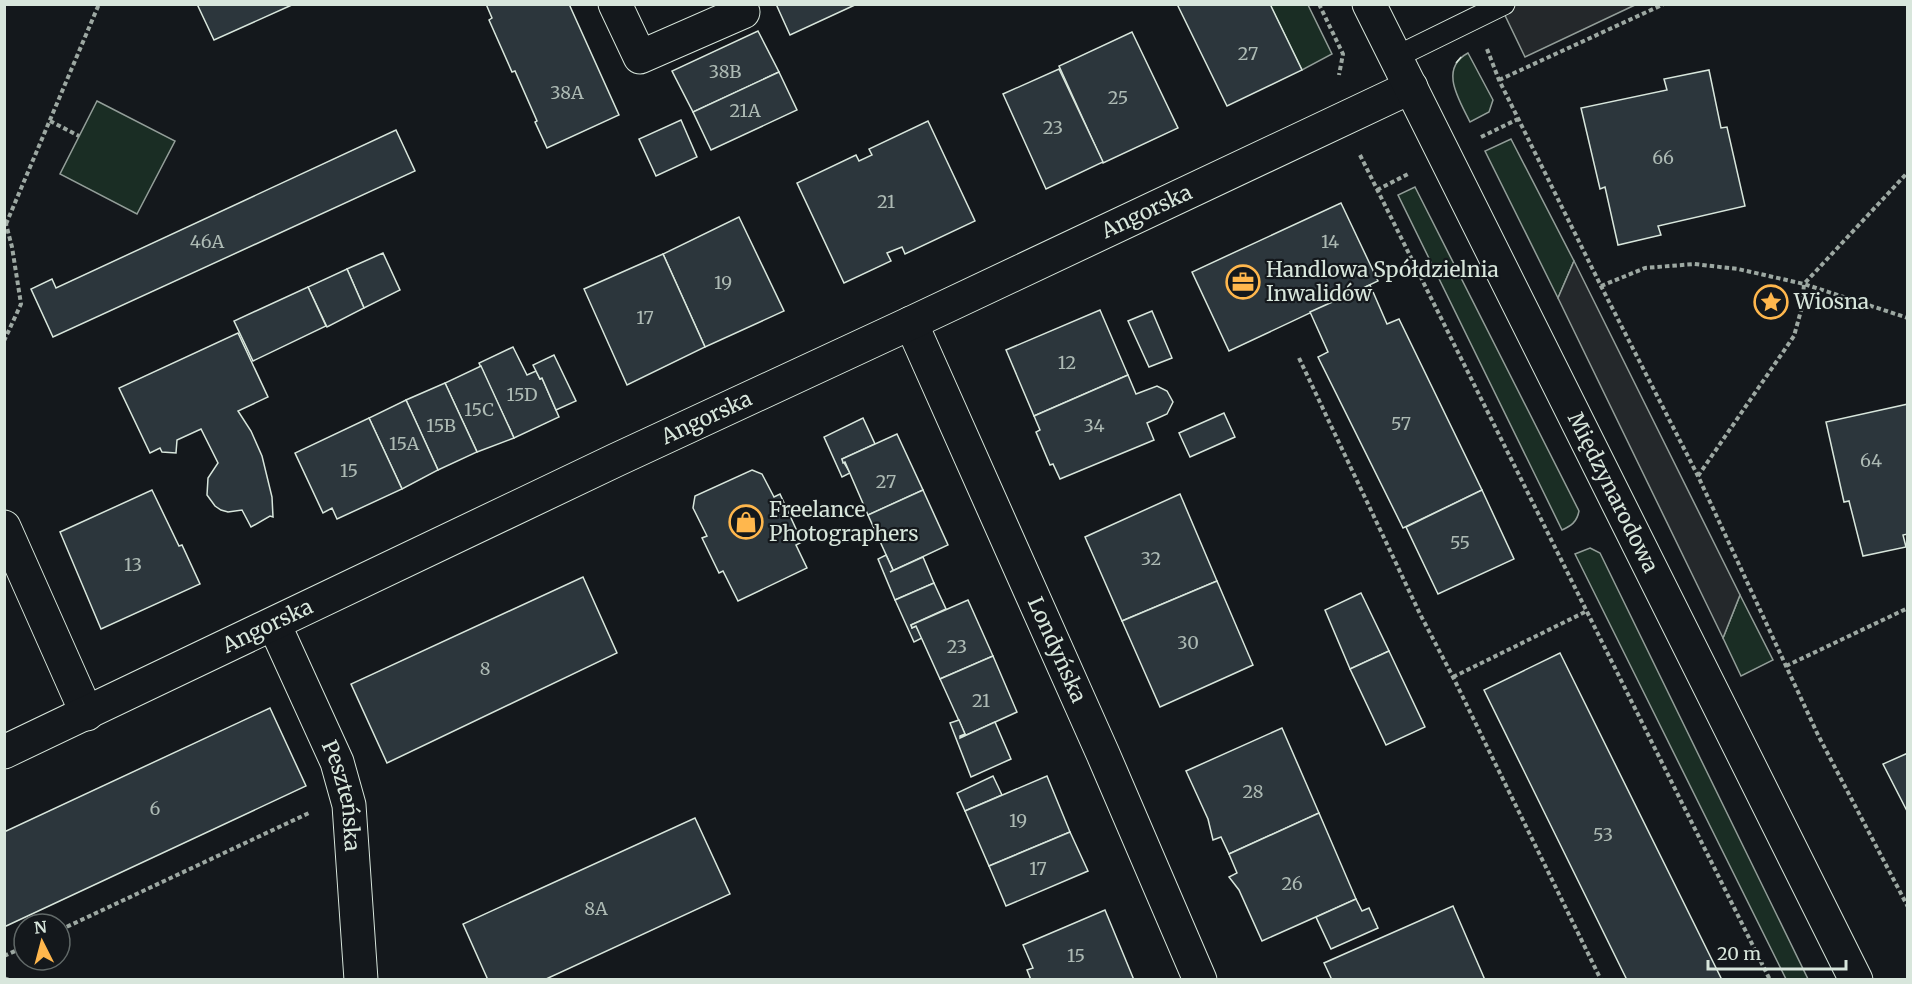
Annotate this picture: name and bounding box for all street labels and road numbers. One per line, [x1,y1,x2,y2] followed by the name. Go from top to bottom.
[1096,178,1196,245] street label: Angorska
[656,385,756,451] street label: Angorska
[1562,408,1665,577] street label: Międzynarodowa
[217,593,317,659] street label: Angorska
[1022,593,1092,707] street label: Londyńska
[316,736,366,852] street label: Peszteńska

